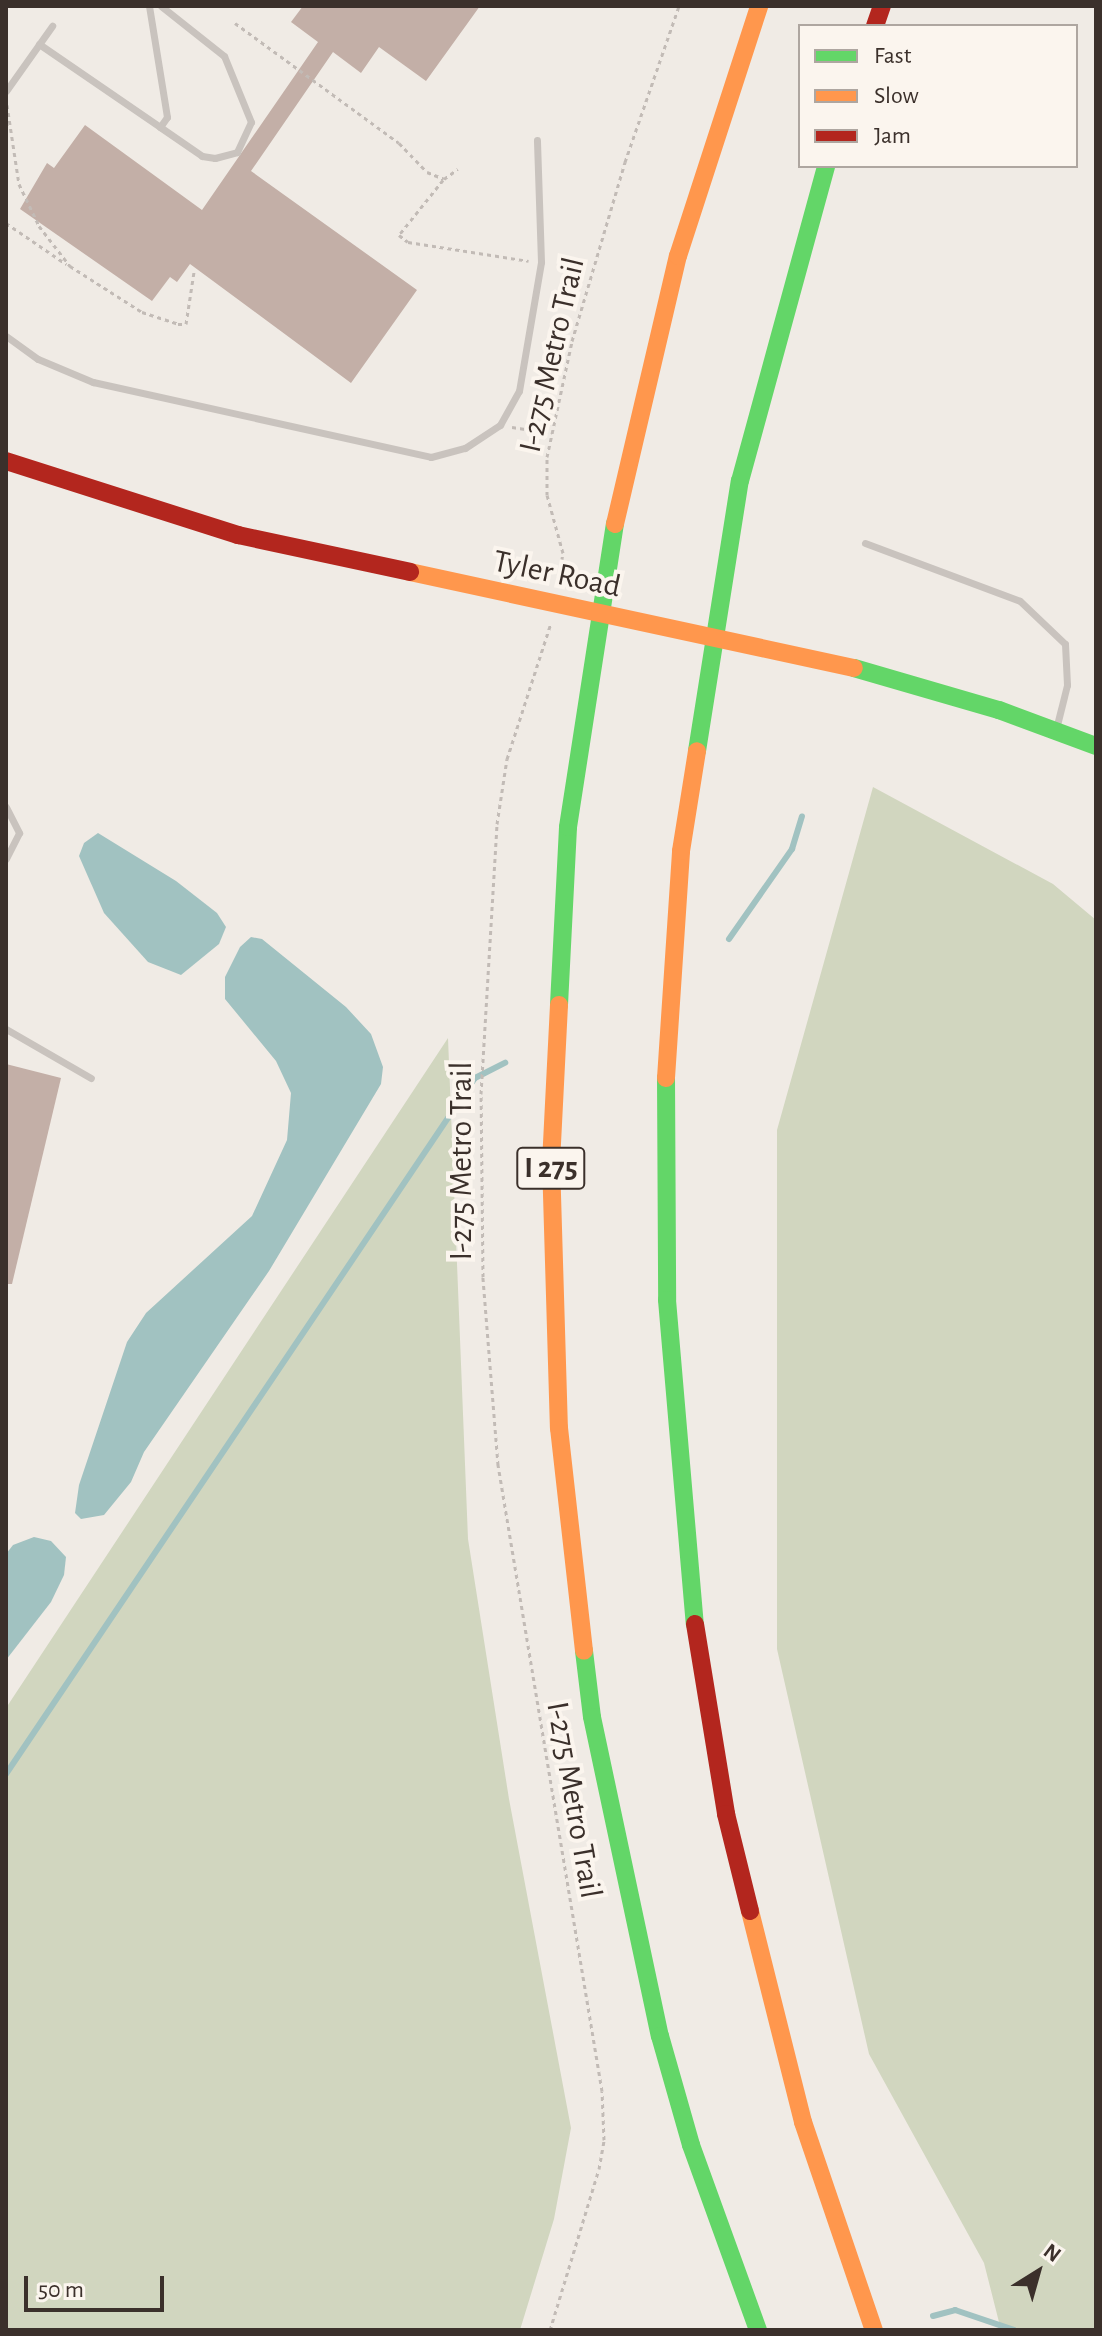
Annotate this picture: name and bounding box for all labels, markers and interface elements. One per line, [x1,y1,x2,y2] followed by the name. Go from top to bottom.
[798,24,1078,168] legend
[874,44,911,68] text: Fast
[874,84,919,108] text: Slow
[874,124,911,148] text: Jam
[511,254,593,456] street label: I-275 Metro Trail
[490,542,624,606] street label: Tyler Road
[442,1062,480,1260] street label: I-275 Metro Trail
[515,1142,587,1194] road number: I 275
[538,1699,610,1901] street label: I-275 Metro Trail
[998,2232,1078,2312] north arrow
[1040,2239,1065,2266] text: N
[28,2260,168,2310] scale bar
[38,2278,84,2302] text: 50 m

